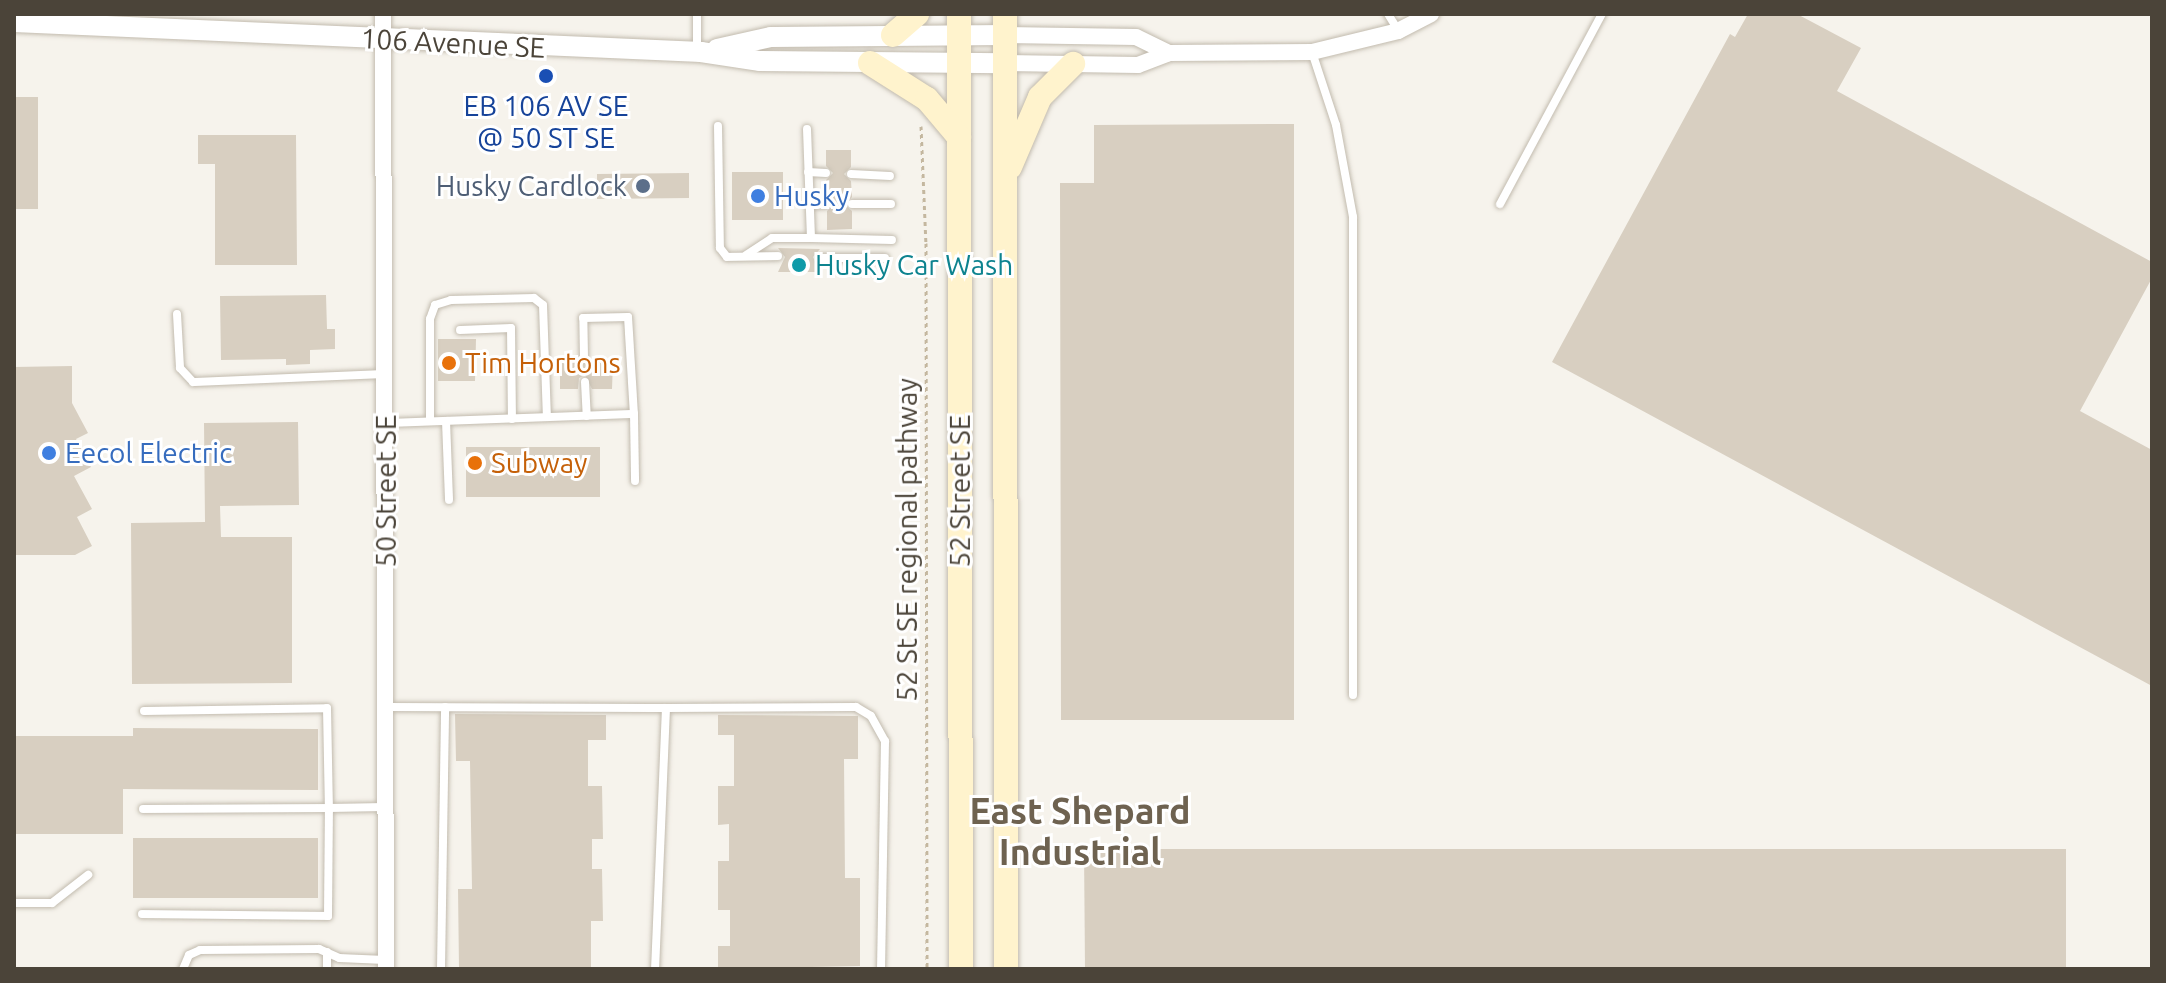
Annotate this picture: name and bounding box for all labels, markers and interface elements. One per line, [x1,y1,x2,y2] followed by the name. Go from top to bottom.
[360,21,546,65] street label: 106 Avenue SE
[537,67,555,85] marker: EB 106 AV SE @ 50 ST SE
[463,89,629,155] place label: EB 106 AV SE @ 50 ST SE
[436,169,627,203] place label: Husky Cardlock
[634,177,652,195] marker: Husky Cardlock
[774,179,849,213] place label: Husky
[749,187,767,205] marker: Husky
[815,248,1013,282] place label: Husky Car Wash
[790,256,808,274] marker: Husky Car Wash
[465,346,621,380] place label: Tim Hortons
[440,354,458,372] marker: Tim Hortons
[890,378,924,702] street label: 52 St SE regional pathway
[369,415,403,567] street label: 50 Street SE
[943,415,977,567] street label: 52 Street SE
[65,436,232,470] place label: Eecol Electric
[40,444,58,462] marker: Eecol Electric
[491,446,588,480] place label: Subway
[466,454,484,472] marker: Subway
[969,788,1191,873] district label: East Shepard Industrial

